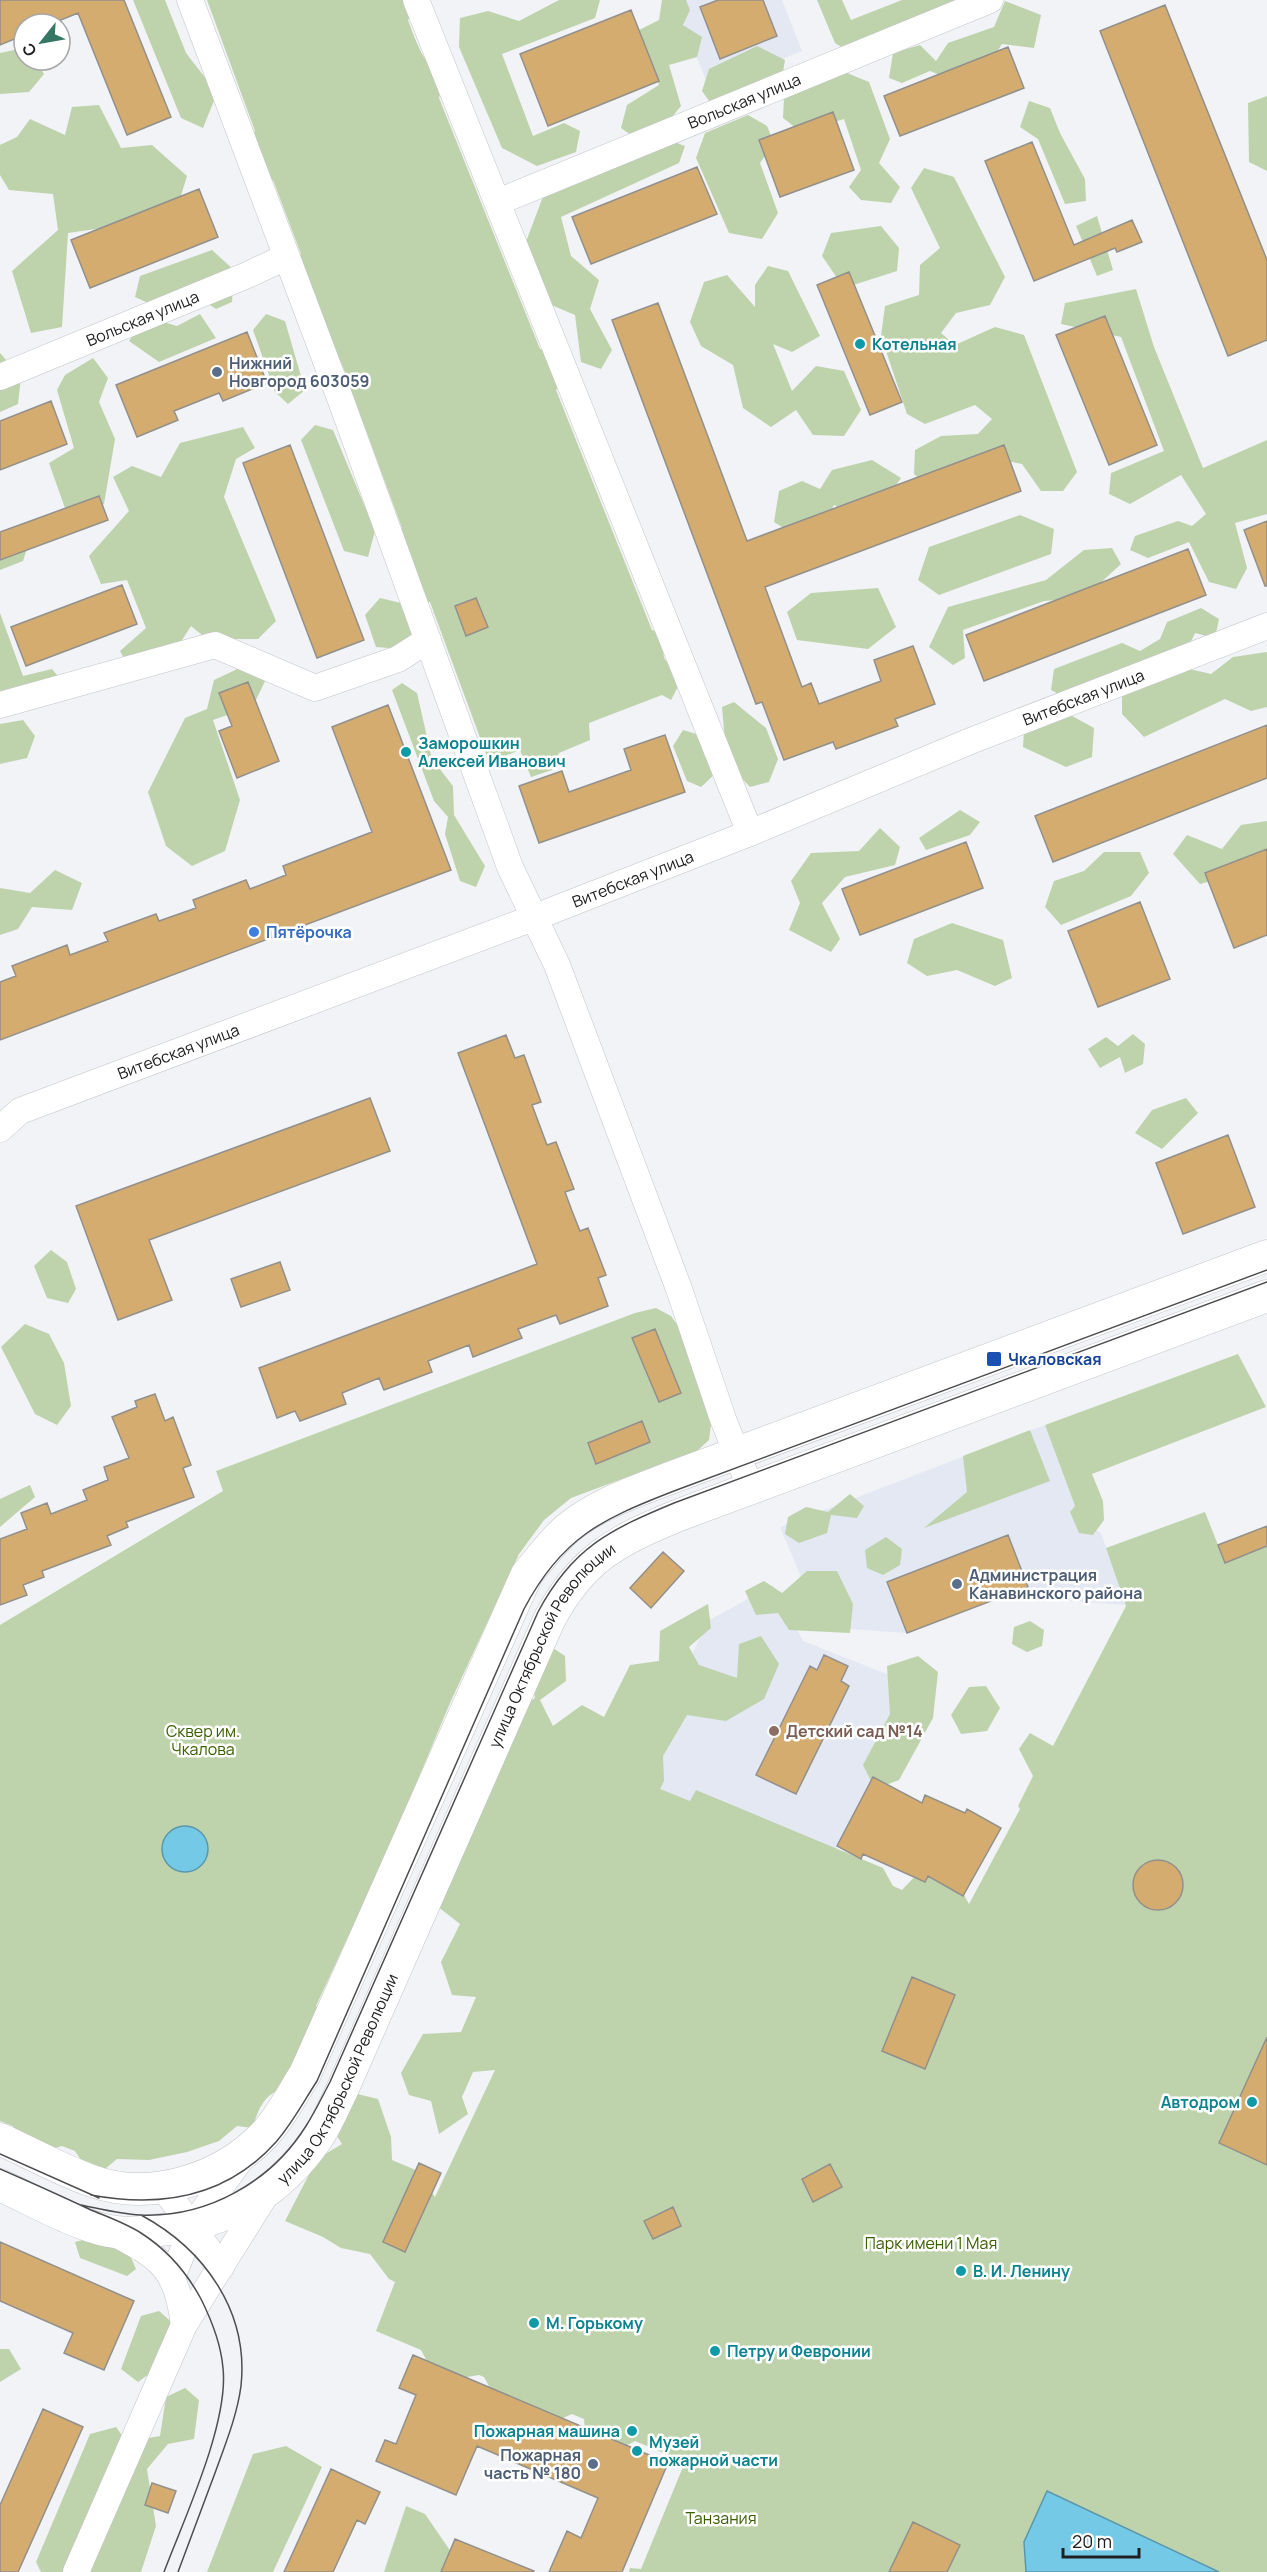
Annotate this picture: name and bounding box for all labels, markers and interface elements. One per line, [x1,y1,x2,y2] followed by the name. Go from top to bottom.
[12,12,72,72] north arrow
[17,39,42,60] text: С
[684,68,804,134] street label: Вольская улица
[83,285,202,351] street label: Вольская улица
[872,333,957,355] place label: Котельная
[853,337,867,351] marker: Котельная
[229,352,370,392] place label: Нижний Новгород 603059
[210,365,224,379] marker: Нижний Новгород 603059
[1019,664,1147,731] street label: Витебская улица
[418,732,566,772] place label: Заморошкин Алексей Иванович
[399,745,413,759] marker: Заморошкин Алексей Иванович
[569,845,697,913] street label: Витебская улица
[266,921,352,943] place label: Пятёрочка
[247,925,261,939] marker: Пятёрочка
[114,1019,242,1084] street label: Витебская улица
[1008,1348,1102,1370] place label: Чкаловская
[985,1350,1003,1368] marker: Чкаловская
[483,1537,620,1751] street label: улица Октябрьской Революции
[969,1564,1142,1604] place label: Администрация Канавинского района
[950,1577,964,1591] marker: Администрация Канавинского района
[166,1720,240,1760] park label: Сквер им. Чкалова
[786,1720,923,1742] place label: Детский сад №14
[767,1724,781,1738] marker: Детский сад №14
[272,1970,403,2189] street label: улица Октябрьской Революции
[1161,2091,1240,2113] place label: Автодром
[1245,2095,1259,2109] marker: Автодром
[865,2232,997,2254] park label: Парк имени 1 Мая
[973,2260,1070,2282] place label: В. И. Ленину
[954,2264,968,2278] marker: В. И. Ленину
[546,2312,643,2334] place label: М. Горькому
[527,2316,541,2330] marker: М. Горькому
[727,2340,871,2362] place label: Петру и Февронии
[708,2344,722,2358] marker: Петру и Февронии
[474,2420,620,2442] place label: Пожарная машина
[625,2424,639,2438] marker: Пожарная машина
[649,2431,778,2471] place label: Музей пожарной части
[484,2444,581,2484] place label: Пожарная часть № 180
[630,2444,644,2458] marker: Музей пожарной части
[586,2457,600,2471] marker: Пожарная часть № 180
[685,2507,757,2529] park label: Танзания
[1063,2521,1140,2559] scale bar
[1072,2529,1112,2553] text: 20 m

